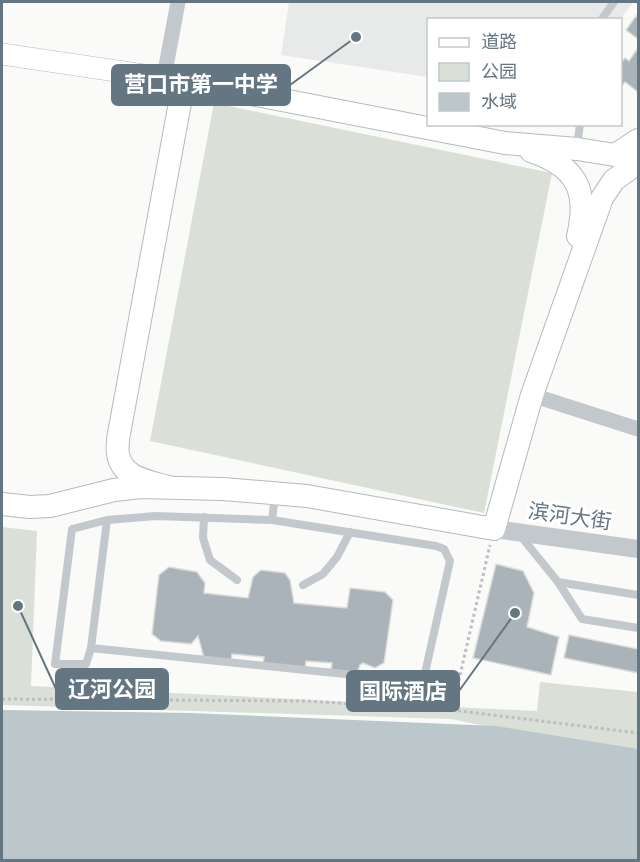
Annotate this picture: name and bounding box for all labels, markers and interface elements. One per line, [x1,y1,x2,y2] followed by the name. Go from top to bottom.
[427,18,622,126] legend
[481,32,517,52] text: 道路
[481,62,517,82] text: 公园
[112,65,290,105] callout: 营口市第一中学
[124,72,278,97] text: 营口市第一中学
[481,92,517,112] text: 水域
[527,499,613,533] street label: 滨河大街
[56,669,168,709] callout: 辽河公园
[347,671,459,711] callout: 国际酒店
[68,677,156,702] text: 辽河公园
[359,679,447,704] text: 国际酒店

